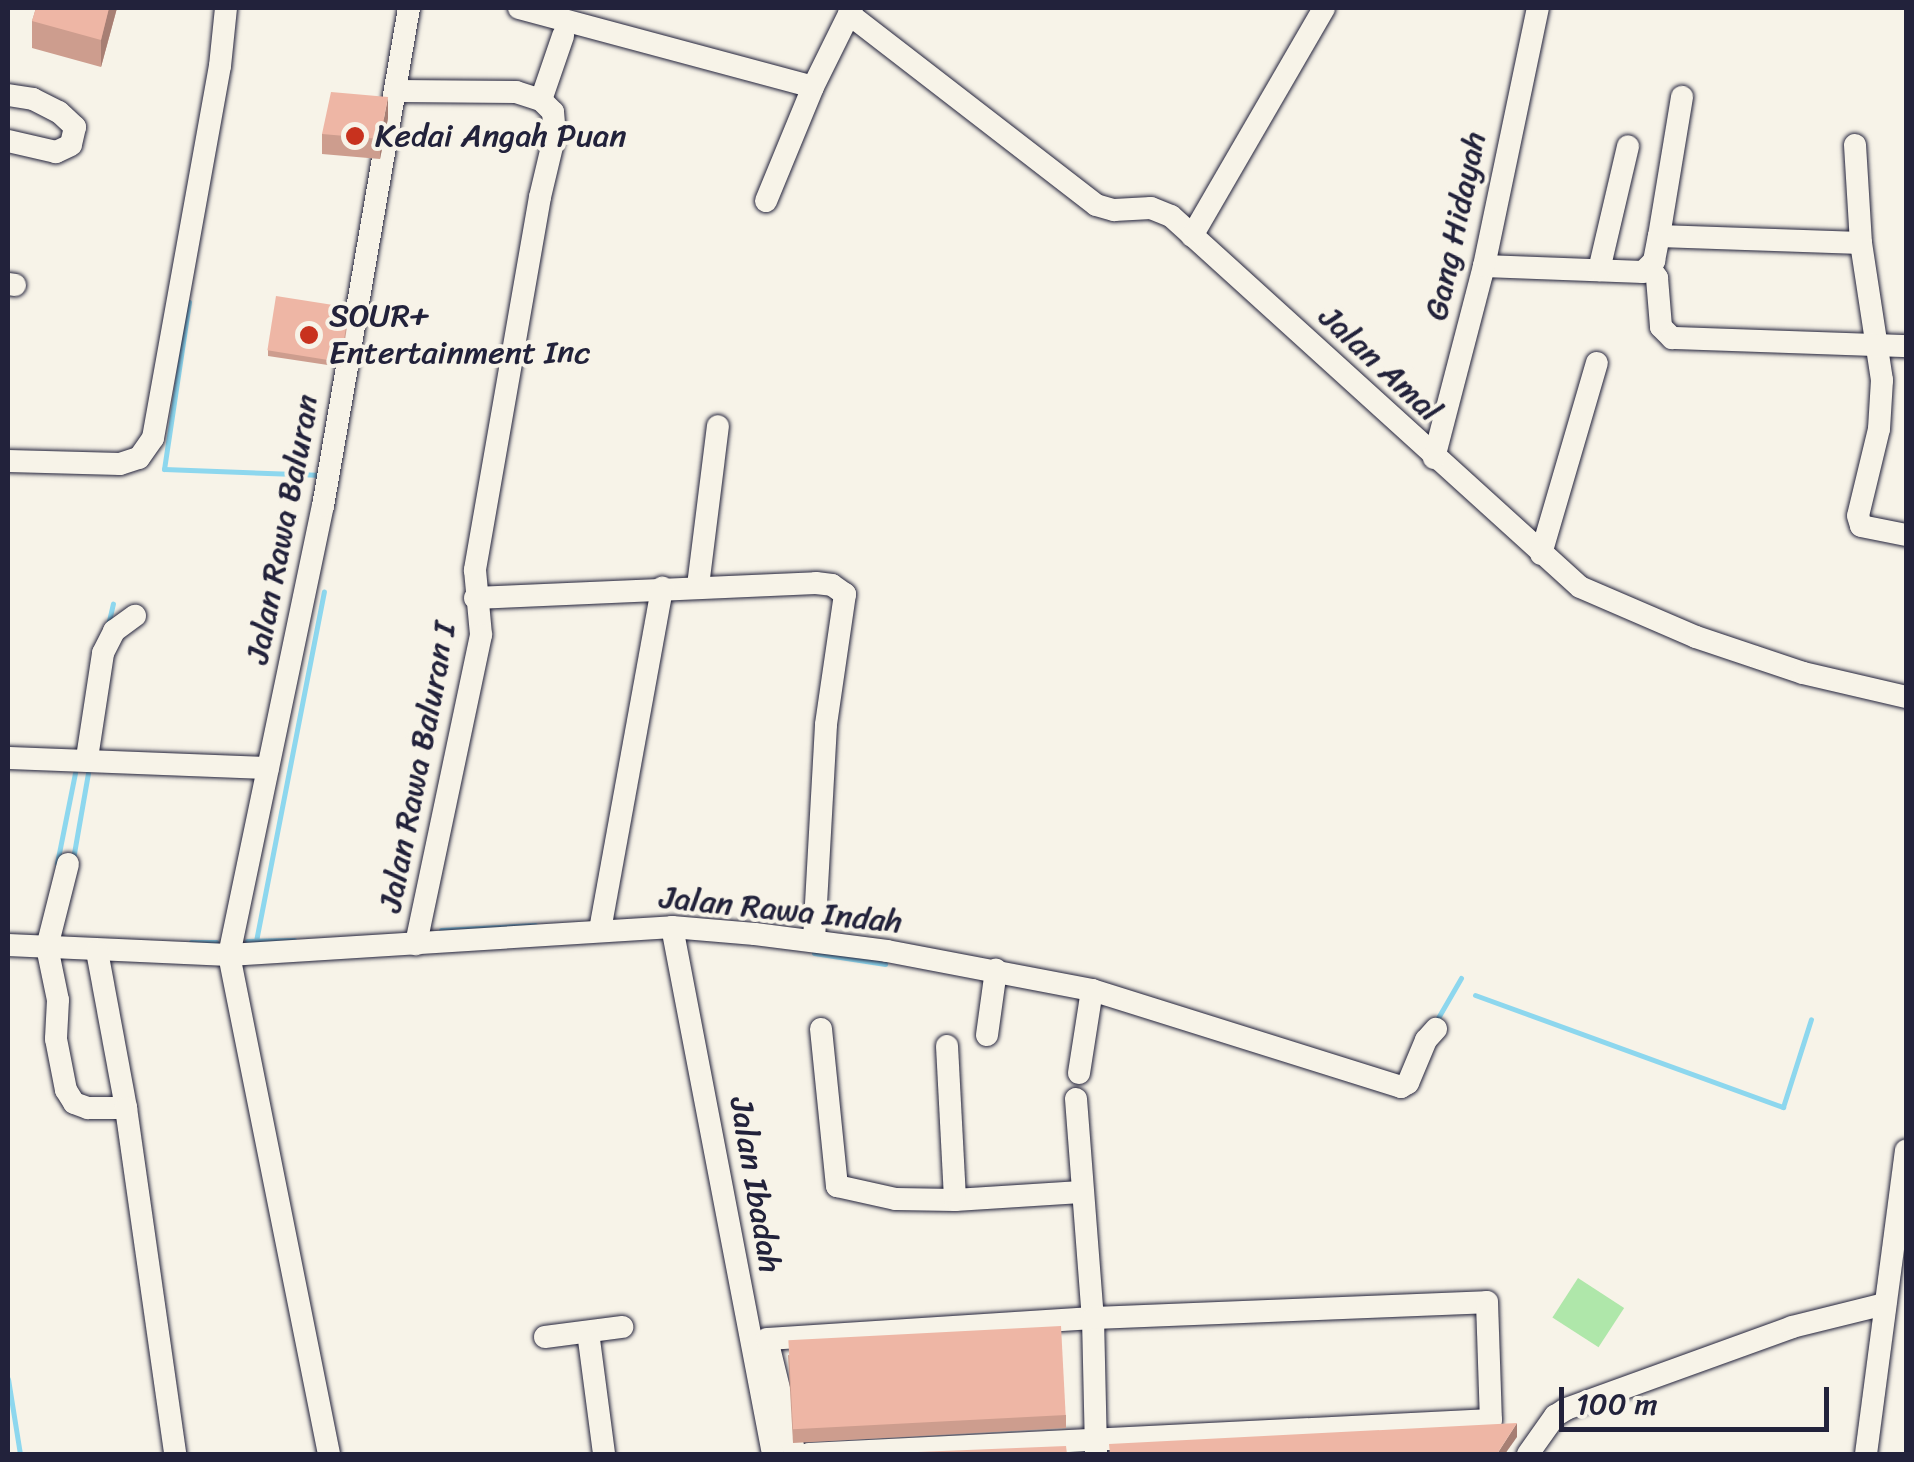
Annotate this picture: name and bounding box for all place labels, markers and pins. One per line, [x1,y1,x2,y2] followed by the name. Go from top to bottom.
[375,117,626,155] place label: Kedai Angah Puan
[344,125,366,147] marker: Kedai Angah Puan
[329,298,590,373] place label: SOUR+ Entertainment Inc
[298,324,320,346] marker: SOUR+ Entertainment Inc

